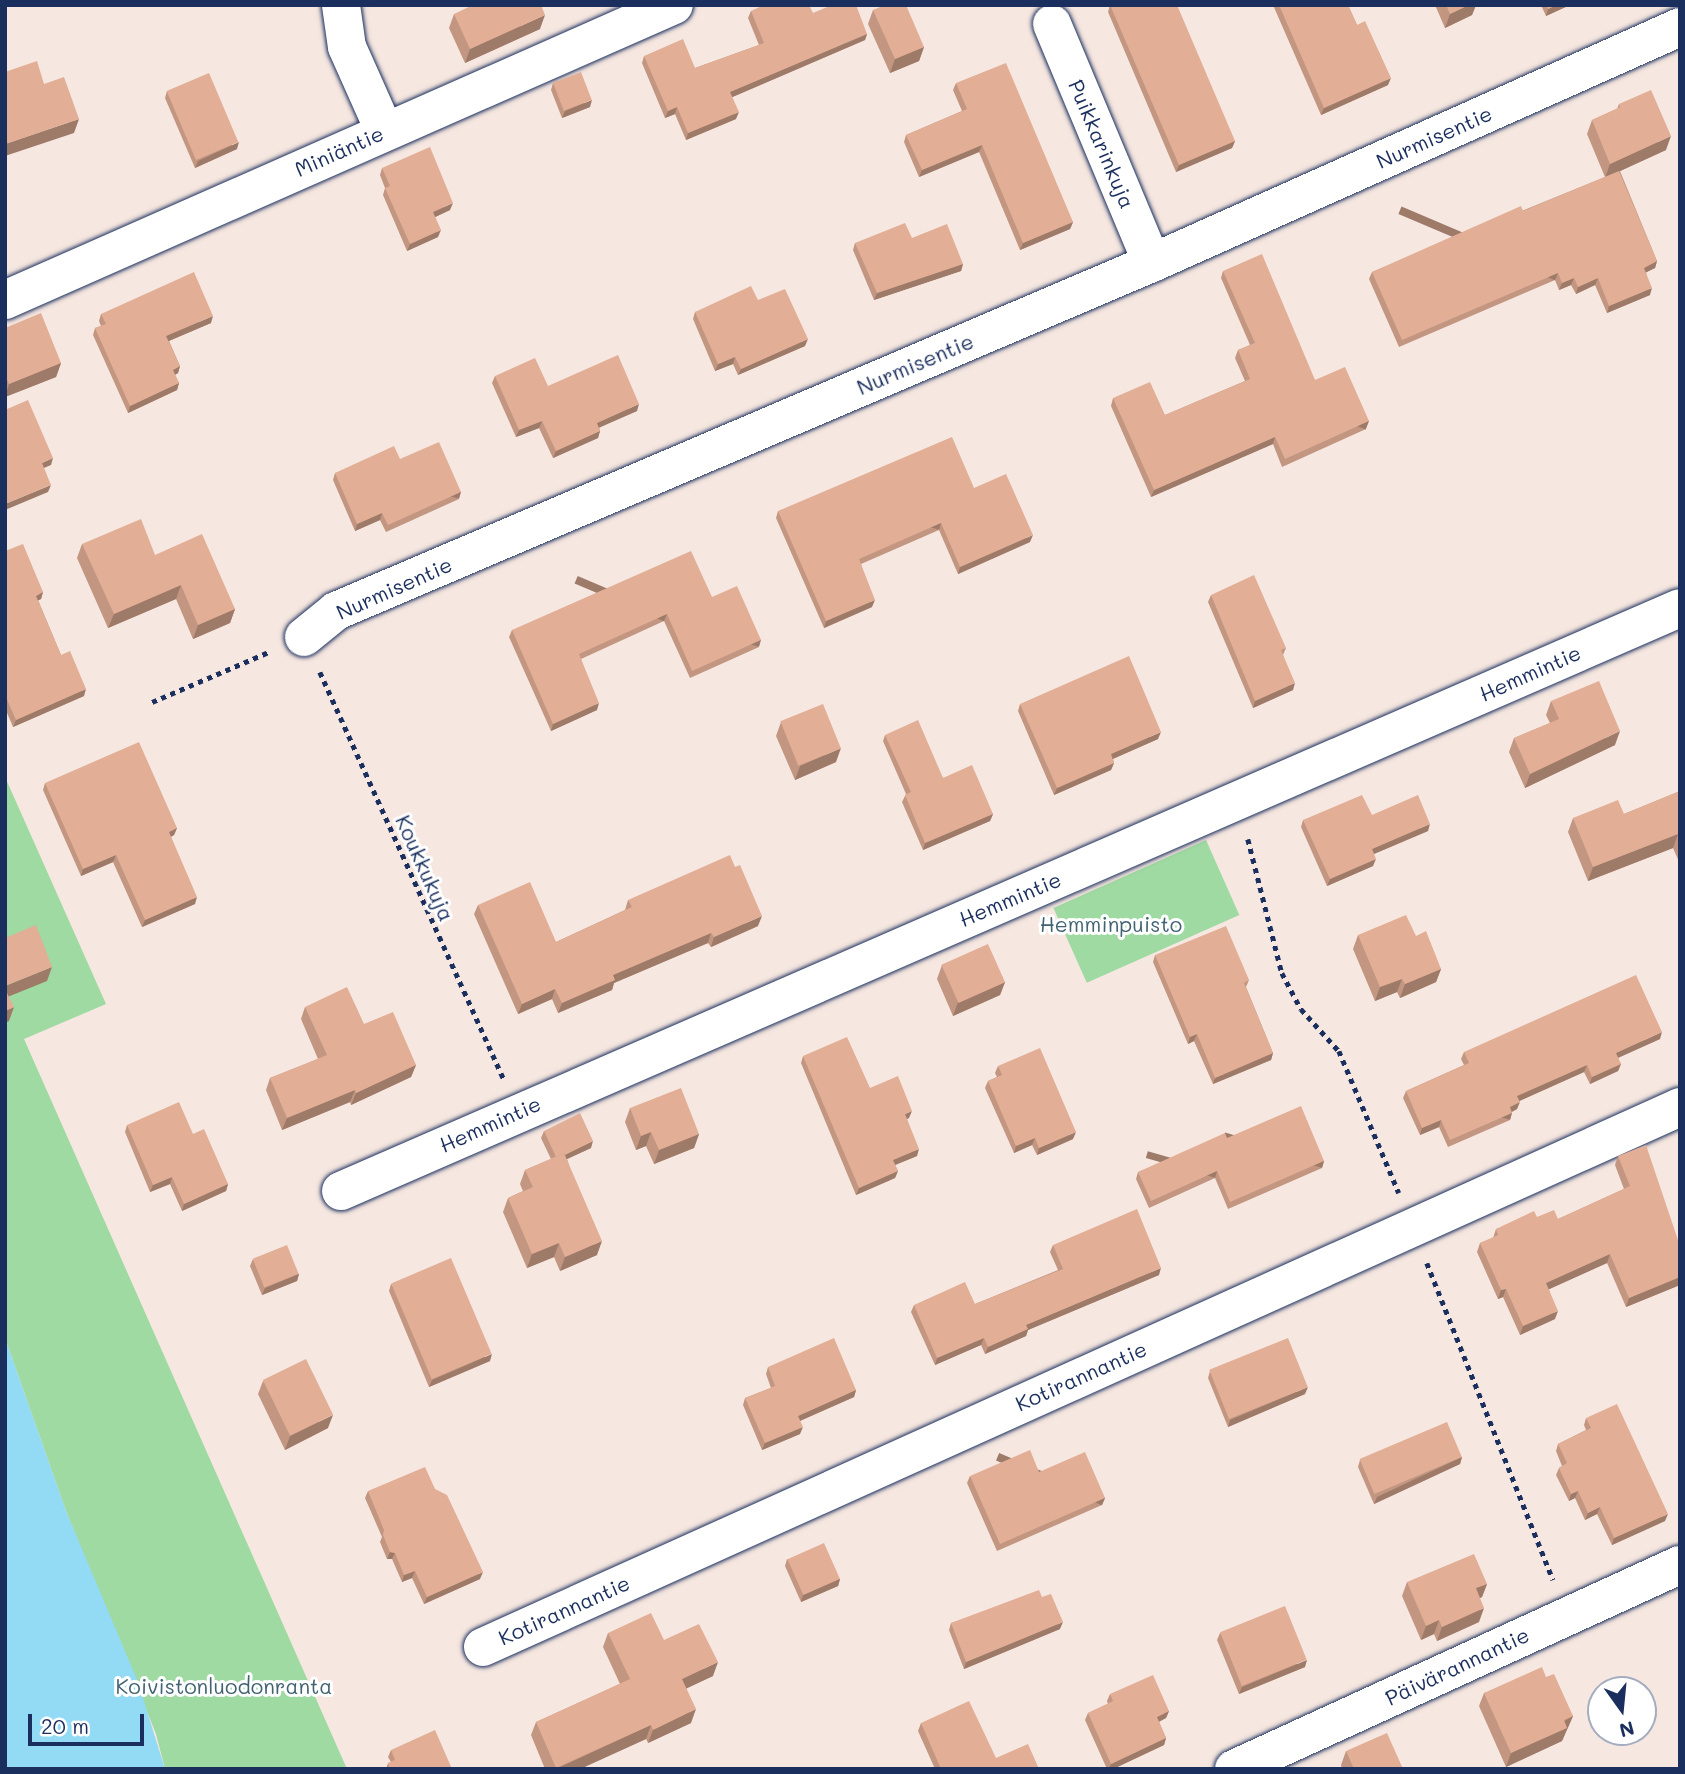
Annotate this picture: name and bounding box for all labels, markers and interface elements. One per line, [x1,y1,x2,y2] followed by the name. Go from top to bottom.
[1064,76,1140,212] street label: Puikkarinkuja
[1372,100,1496,174] street label: Nurmisentie
[291,120,387,182] street label: Miniäntie
[853,328,977,400] street label: Nurmisentie
[332,551,456,625] street label: Nurmisentie
[1475,639,1585,707] street label: Hemmintie
[390,811,460,925] street label: Koukkukuja
[955,866,1065,932] street label: Hemmintie
[1040,911,1182,937] park label: Hemminpuisto
[435,1090,545,1158] street label: Hemmintie
[1011,1336,1151,1416] street label: Kotirannantie
[494,1570,634,1650] street label: Kotirannantie
[1381,1622,1533,1710] street label: Päivärannantie
[116,1673,332,1699] park label: Koivistonluodonranta
[1587,1676,1657,1746] north arrow
[32,1700,147,1744] scale bar
[41,1712,89,1739] text: 20 m
[1617,1716,1637,1744] text: N

